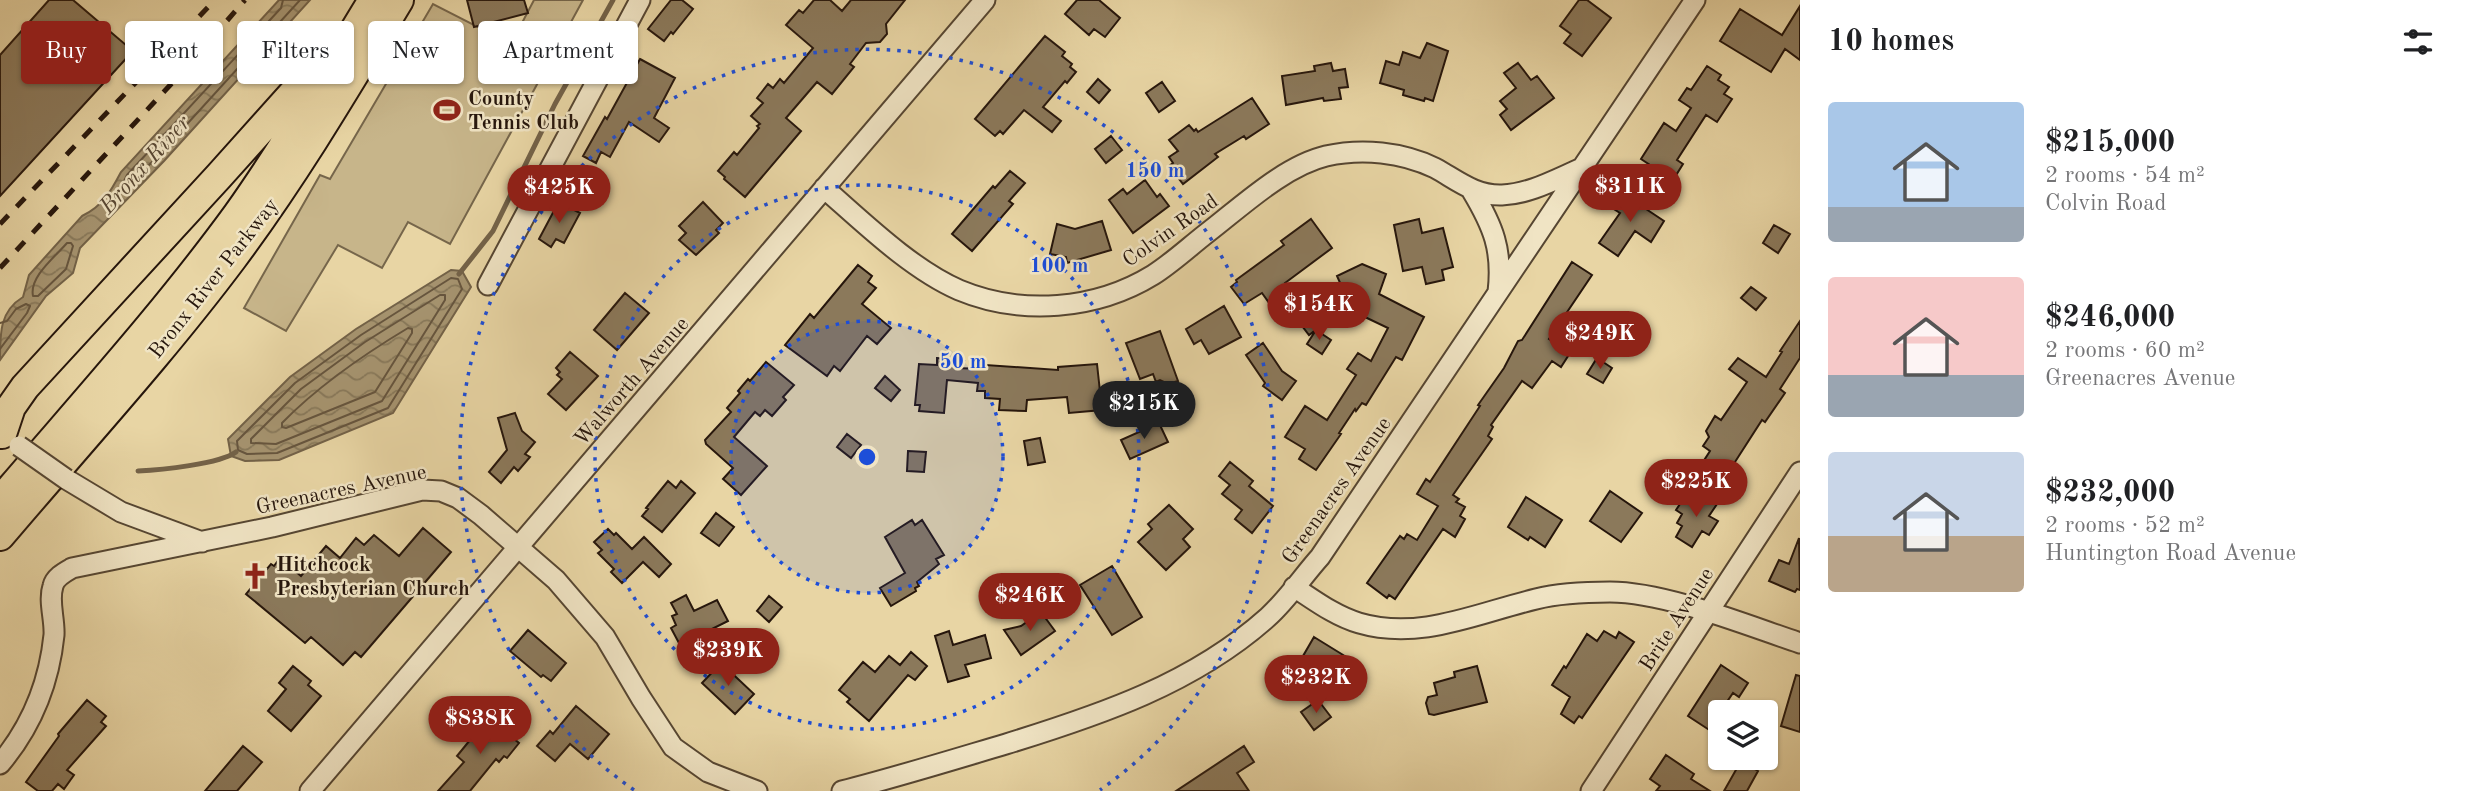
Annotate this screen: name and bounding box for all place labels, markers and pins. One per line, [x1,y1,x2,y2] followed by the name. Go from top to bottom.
[468,89,579,134] place label: County Tennis Club
[432,95,462,125] sports icon: County Tennis Club
[1581,164,1679,224] pin: $311K
[510,166,608,225] pin: $425K
[1270,282,1368,342] pin: $154K
[1551,312,1649,371] pin: $249K
[1095,382,1193,441] pin: $215K
[855,445,879,469] centre of rings
[1647,460,1745,519] pin: $225K
[276,555,470,600] place label: Hitchcock Presbyterian Church
[240,561,270,591] church icon: Hitchcock Presbyterian Church
[981,574,1079,633] pin: $246K
[679,628,777,688] pin: $239K
[1267,656,1365,715] pin: $232K
[431,696,529,756] pin: $838K

